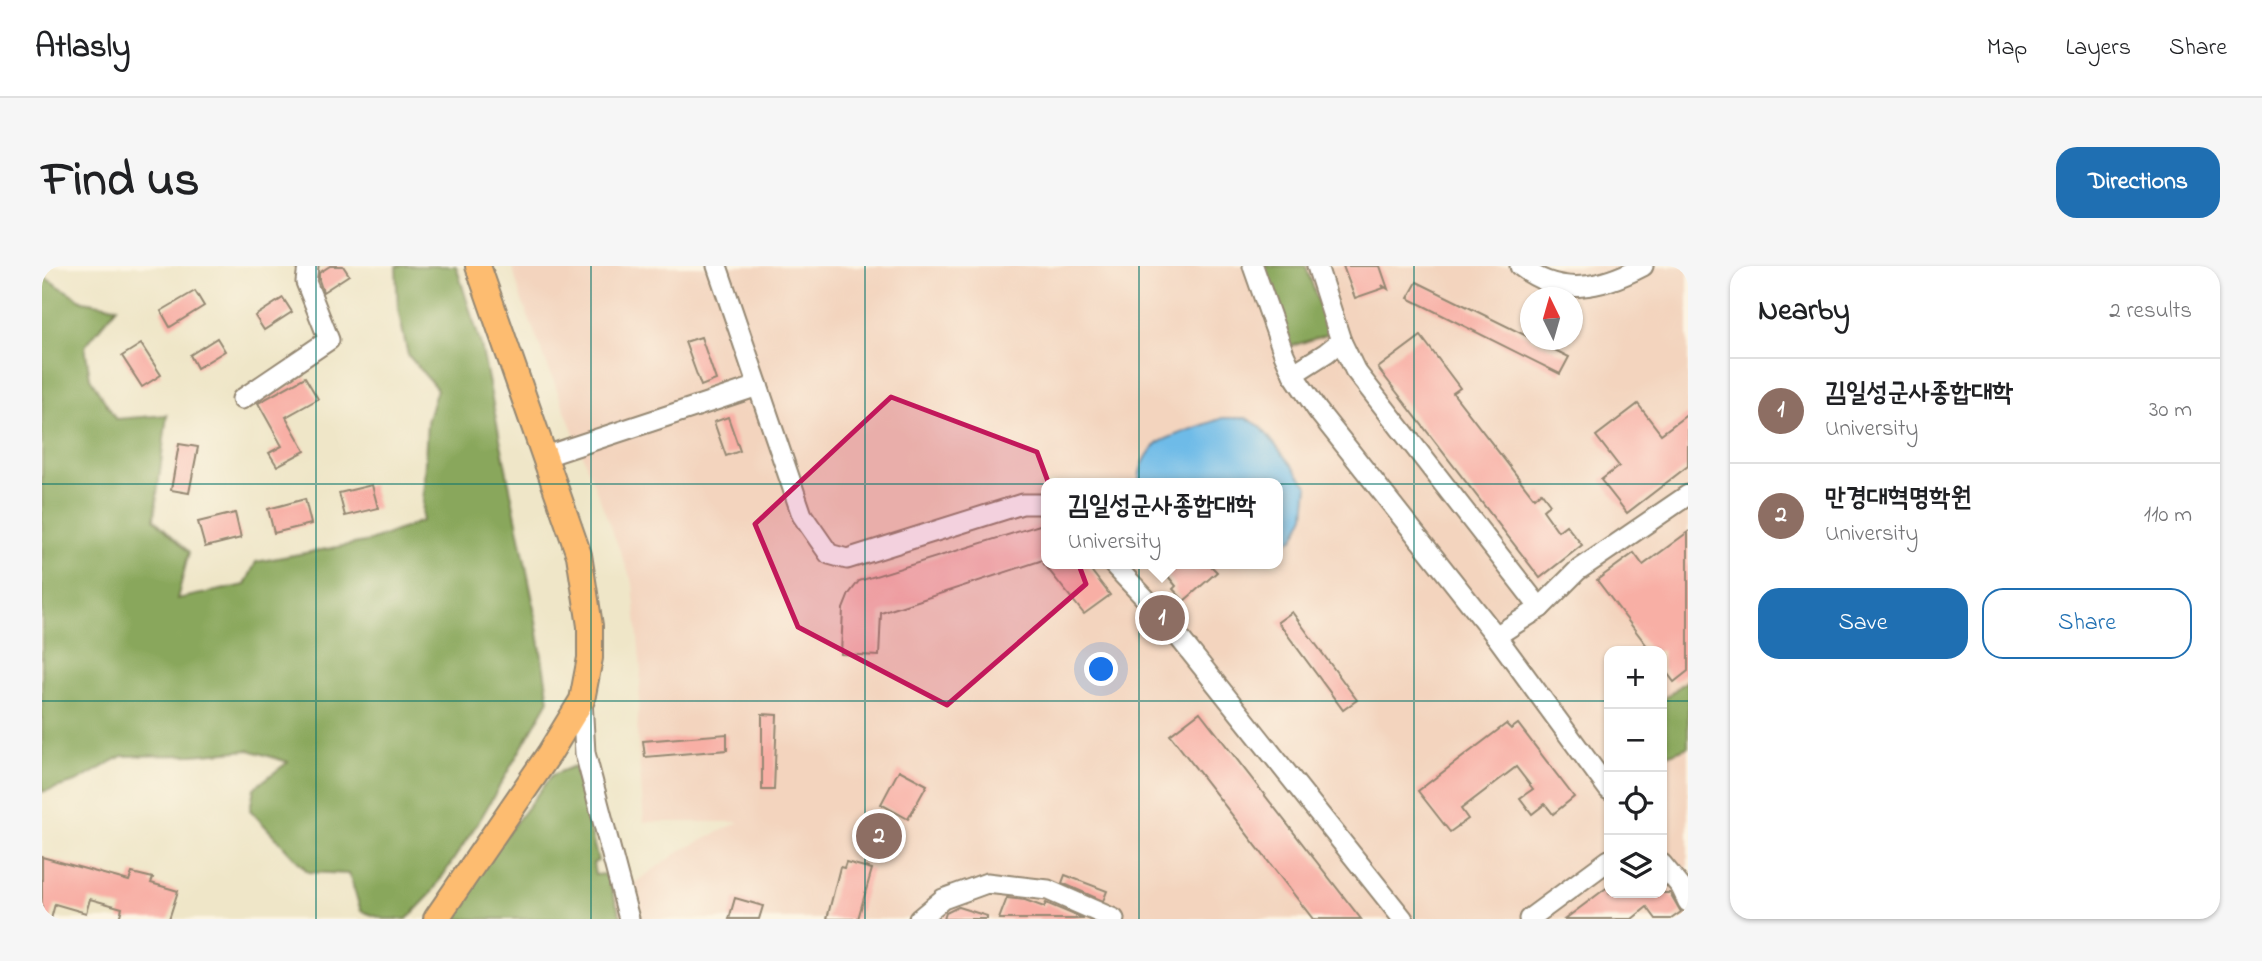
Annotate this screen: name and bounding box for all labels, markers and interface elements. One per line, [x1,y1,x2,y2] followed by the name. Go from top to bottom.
[35,24,130,72] text: Atlasly
[1987,31,2027,66] text: Map
[2065,31,2131,66] text: Layers
[2169,31,2227,66] text: Share
[42,146,199,218] text: Find us
[2056,147,2220,218] button: Directions
[1520,287,1583,350] north arrow
[1758,290,1850,334] text: Nearby
[2109,295,2192,328] text: 2 results
[1825,375,2013,413] text: 김일성군사종합대학
[1777,394,1785,427] text: 1
[2149,394,2192,427] text: 30 m
[1825,413,1918,446] text: University
[1041,478,1283,569] popup
[1825,480,1971,518] text: 만경대혁명학원
[1068,488,1256,526] text: 김일성군사종합대학
[1775,499,1787,532] text: 2
[2144,499,2192,532] text: 110 m
[1825,518,1918,551] text: University
[1068,526,1161,559] text: University
[1758,588,1968,659] button: Save
[1982,588,2192,659] button: Share
[1139,592,1185,644] pin: 1
[1604,646,1667,898] map controls
[1604,646,1667,709] button: +
[1084,652,1118,686] your location
[1604,709,1667,772] button: −
[1604,772,1667,835] button: locate
[856,810,902,862] pin: 2
[1604,835,1667,898] button: layers

